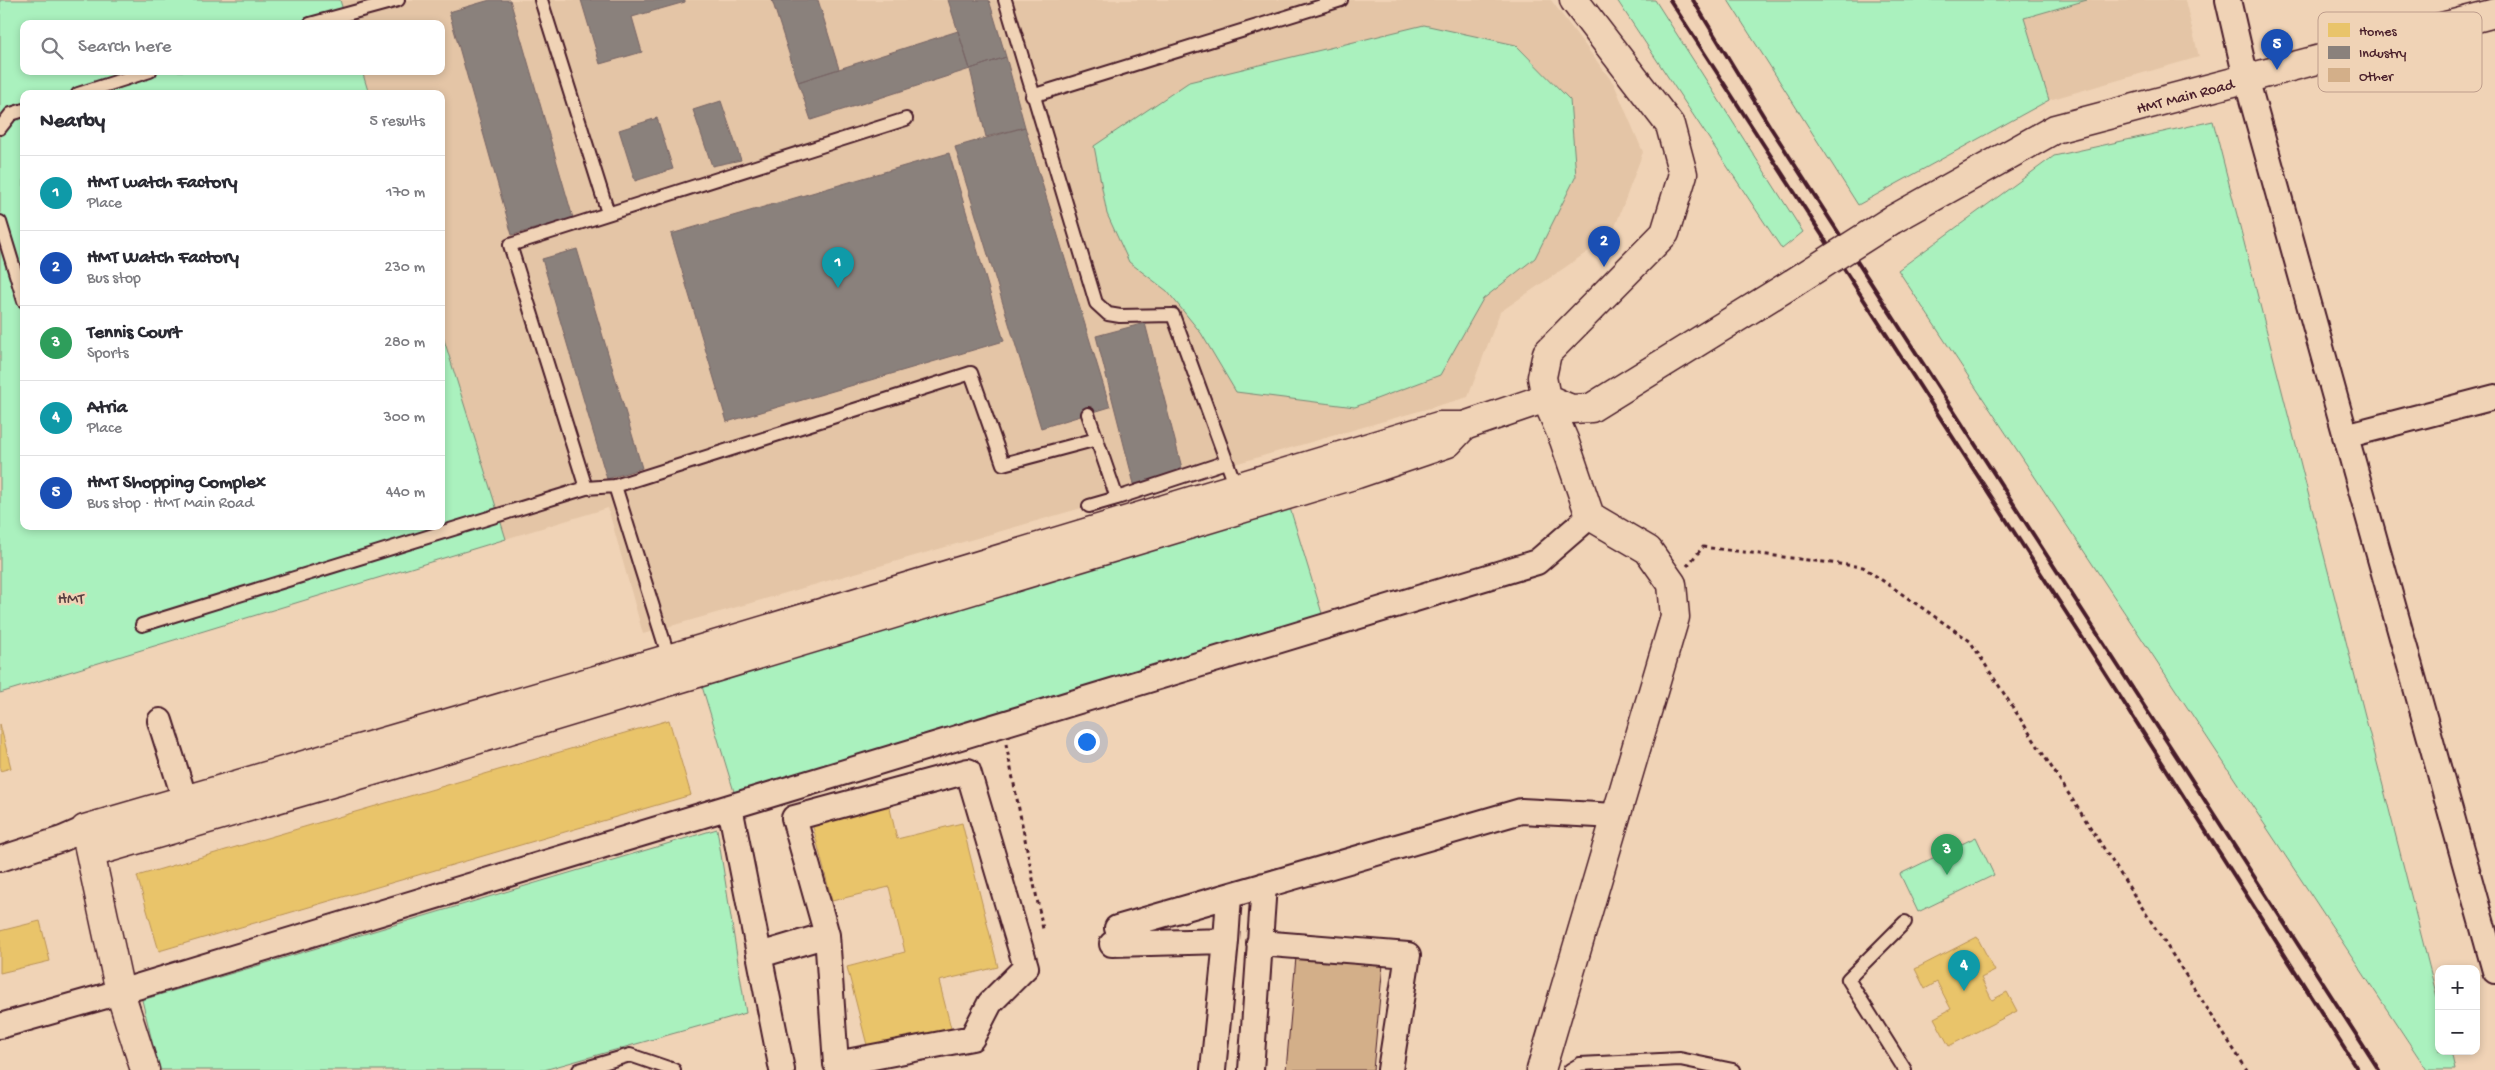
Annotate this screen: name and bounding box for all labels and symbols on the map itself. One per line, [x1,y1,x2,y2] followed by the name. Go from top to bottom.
[2318,12,2482,92] legend
[2359,24,2397,41] text: Homes
[2261,29,2293,70] pin: 5
[2359,46,2407,63] text: Industry
[2359,69,2394,86] text: Other
[2135,76,2238,120] street label: HMT Main Road
[1588,226,1620,267] pin: 2
[822,247,854,288] pin: 1
[58,591,85,610] park label: HMT
[1074,729,1100,755] your location
[1931,834,1963,875] pin: 3
[1948,950,1980,991] pin: 4

